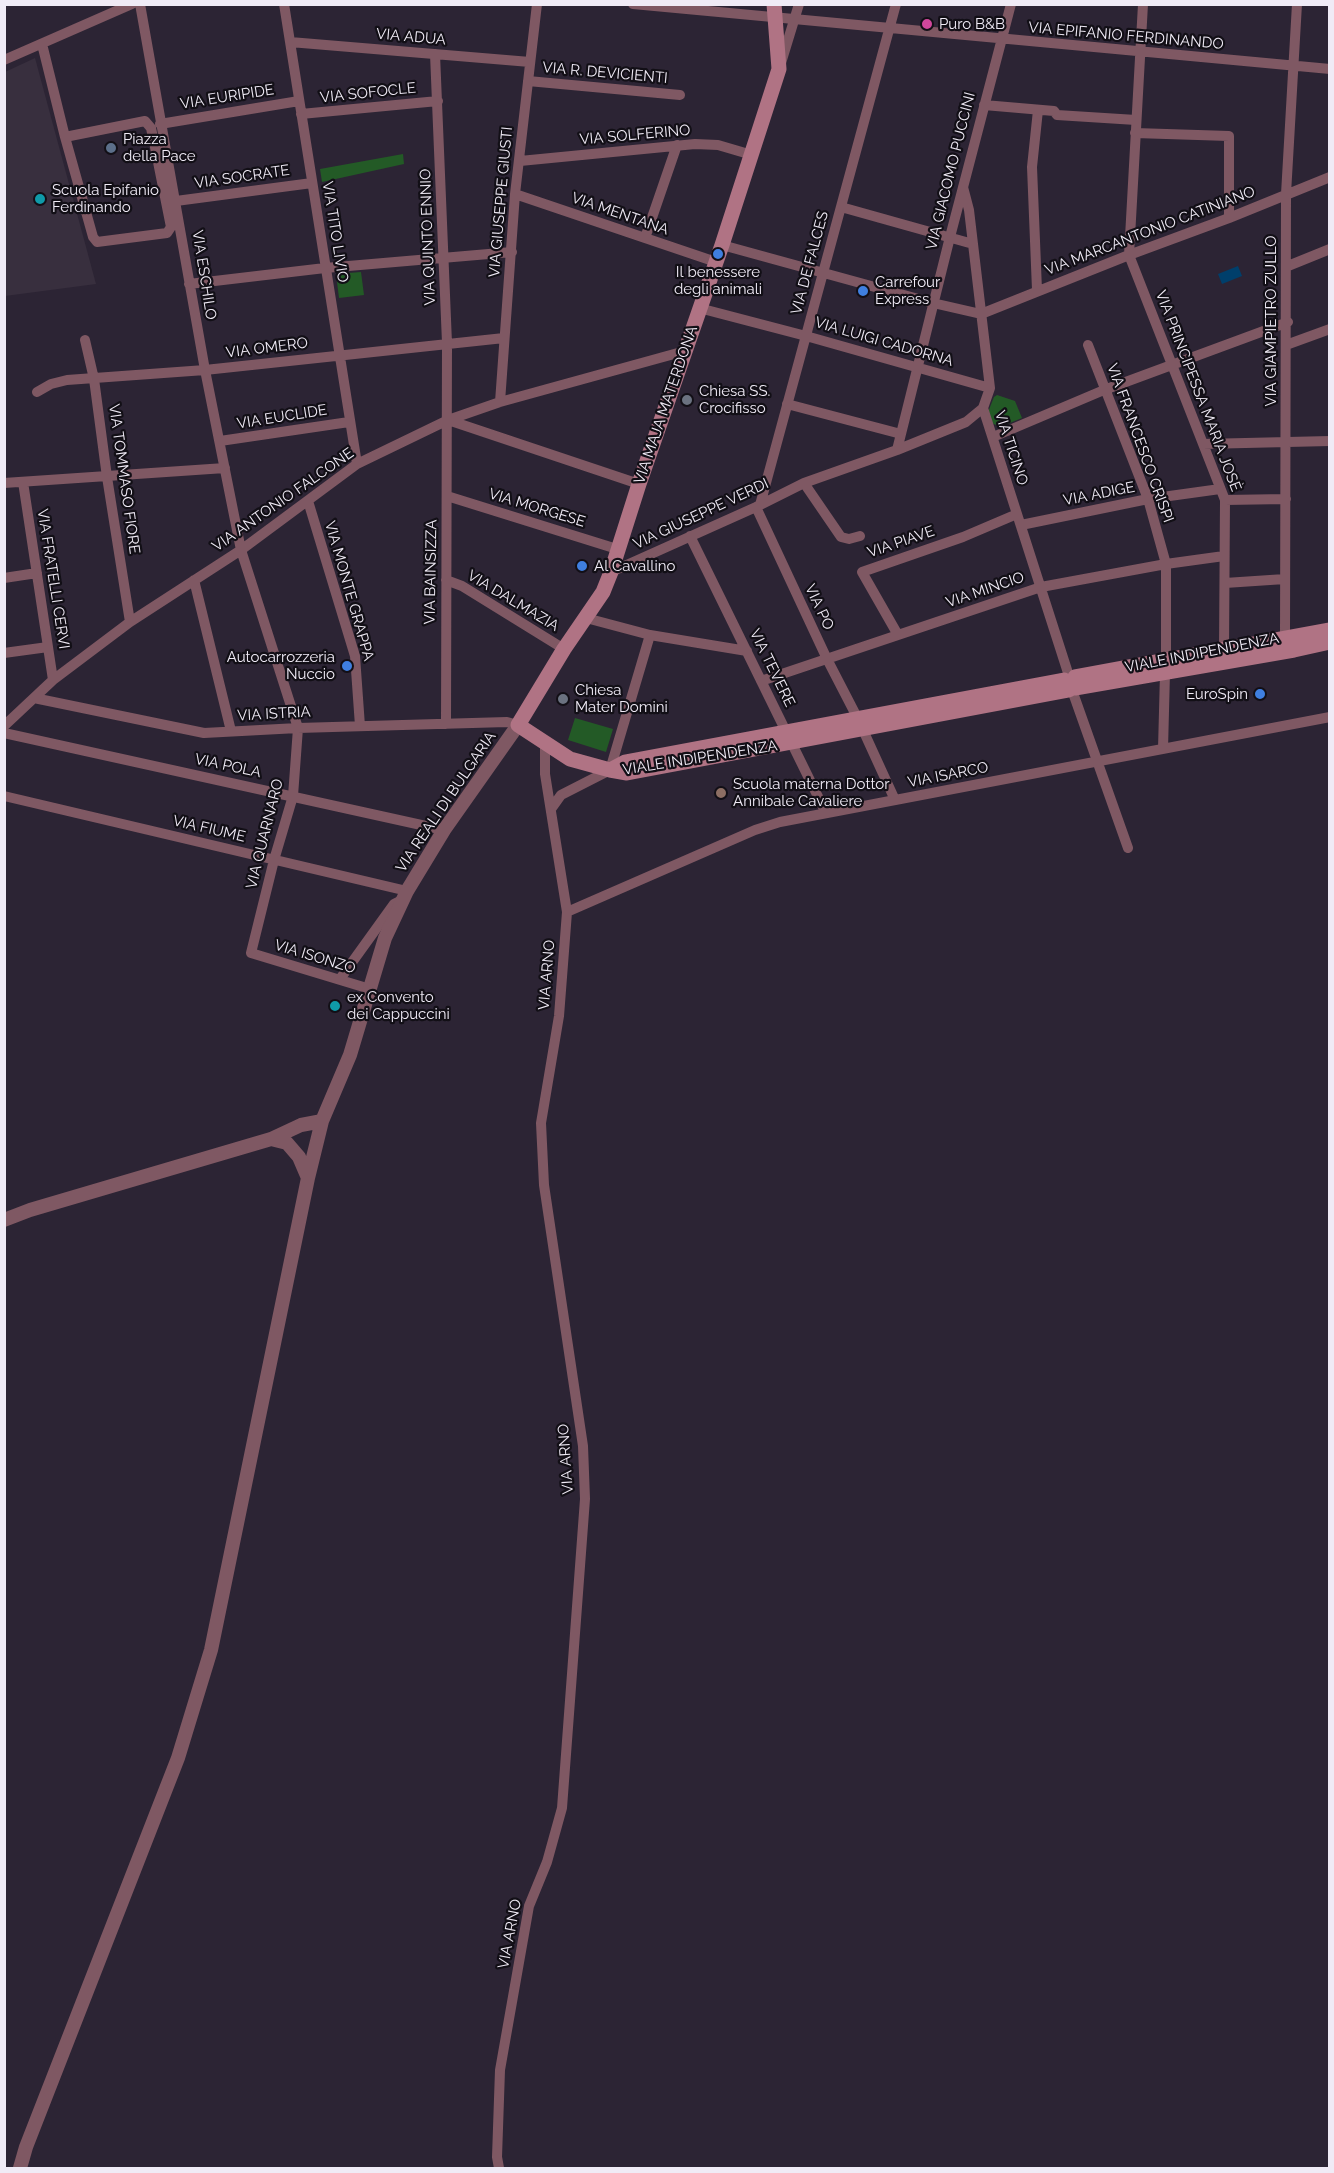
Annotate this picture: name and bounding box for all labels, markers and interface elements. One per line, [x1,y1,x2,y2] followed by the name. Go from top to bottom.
[939,15,1005,33] place label: Puro B&B
[920,17,934,31] marker: Puro B&B
[1028,18,1224,54] street label: VIA EPIFANIO FERDINANDO
[375,25,447,49] street label: VIA ADUA
[542,59,668,87] street label: VIA R. DEVICIENTI
[319,79,417,107] street label: VIA SOFOCLE
[179,81,275,113] street label: VIA EURIPIDE
[923,90,979,252] street label: VIA GIACOMO PUCCINI
[579,121,691,149] street label: VIA SOLFERINO
[485,126,517,278] street label: VIA GIUSEPPE GIUSTI
[123,130,196,165] place label: Piazza della Pace
[104,141,118,155] marker: Piazza della Pace
[193,161,291,193] street label: VIA SOCRATE
[417,168,439,306] street label: VIA QUINTO ENNIO
[318,180,352,284] street label: VIA TITO LIVIO
[52,181,159,216] place label: Scuola Epifanio Ferdinando
[1042,183,1258,279] street label: VIA MARCANTONIO CATINIANO
[569,189,671,239] street label: VIA MENTANA
[33,192,47,206] marker: Scuola Epifanio Ferdinando
[788,209,832,317] street label: VIA DE FALCES
[188,229,220,321] street label: VIA ESCHILO
[1262,236,1280,406] street label: VIA GIAMPIETRO ZULLO
[711,247,725,261] marker: Il benessere degli animali
[674,263,762,298] place label: Il benessere degli animali
[875,273,940,308] place label: Carrefour Express
[856,284,870,298] marker: Carrefour Express
[1151,288,1245,494] street label: VIA PRINCIPESSA MARIA JOSÈ
[813,314,955,370] street label: VIA LUIGI CADORNA
[630,324,702,486] street label: VIA MAJA MATERDONA
[225,334,309,362] street label: VIA OMERO
[1103,361,1177,525] street label: VIA FRANCESCO CRISPI
[699,382,770,417] place label: Chiesa SS. Crocifisso
[680,393,694,407] marker: Chiesa SS. Crocifisso
[236,401,328,433] street label: VIA EUCLIDE
[105,403,143,555] street label: VIA TOMMASO FIORE
[990,408,1032,488] street label: VIA TICINO
[209,444,357,556] street label: VIA ANTONIO FALCONE
[631,475,771,553] street label: VIA GIUSEPPE VERDI
[1062,478,1136,510] street label: VIA ADIGE
[486,485,588,531] street label: VIA MORGESE
[33,508,73,650] street label: VIA FRATELLI CERVI
[320,519,378,663] street label: VIA MONTE GRAPPA
[421,519,441,625] street label: VIA BAINSIZZA
[865,522,937,562] street label: VIA PIAVE
[594,557,675,575] place label: Al Cavallino
[575,559,589,573] marker: Al Cavallino
[464,567,562,635] street label: VIA DALMAZIA
[943,568,1027,612] street label: VIA MINCIO
[801,581,837,633] street label: VIA PO
[745,626,799,710] street label: VIA TEVERE
[1123,629,1281,677] street label: VIALE INDIPENDENZA
[227,648,335,683] place label: Autocarrozzeria Nuccio
[340,659,354,673] marker: Autocarrozzeria Nuccio
[575,681,668,716] place label: Chiesa Mater Domini
[1186,685,1248,703] place label: EuroSpin
[1253,687,1267,701] marker: EuroSpin
[556,692,570,706] marker: Chiesa Mater Domini
[237,703,311,725] street label: VIA ISTRIA
[392,728,500,876] street label: VIA REALI DI BULGARIA
[621,737,779,779] street label: VIALE INDIPENDENZA
[193,750,263,782] street label: VIA POLA
[906,758,990,792] street label: VIA ISARCO
[733,775,890,810] place label: Scuola materna Dottor Annibale Cavaliere
[243,777,287,891] street label: VIA QUARNARO
[714,786,728,800] marker: Scuola materna Dottor Annibale Cavaliere
[171,812,247,846] street label: VIA FIUME
[272,936,358,978] street label: VIA ISONZO
[535,939,559,1011] street label: VIA ARNO
[347,988,450,1023] place label: ex Convento dei Cappuccini
[328,999,342,1013] marker: ex Convento dei Cappuccini
[555,1423,577,1495] street label: VIA ARNO
[494,1898,526,1970] street label: VIA ARNO

